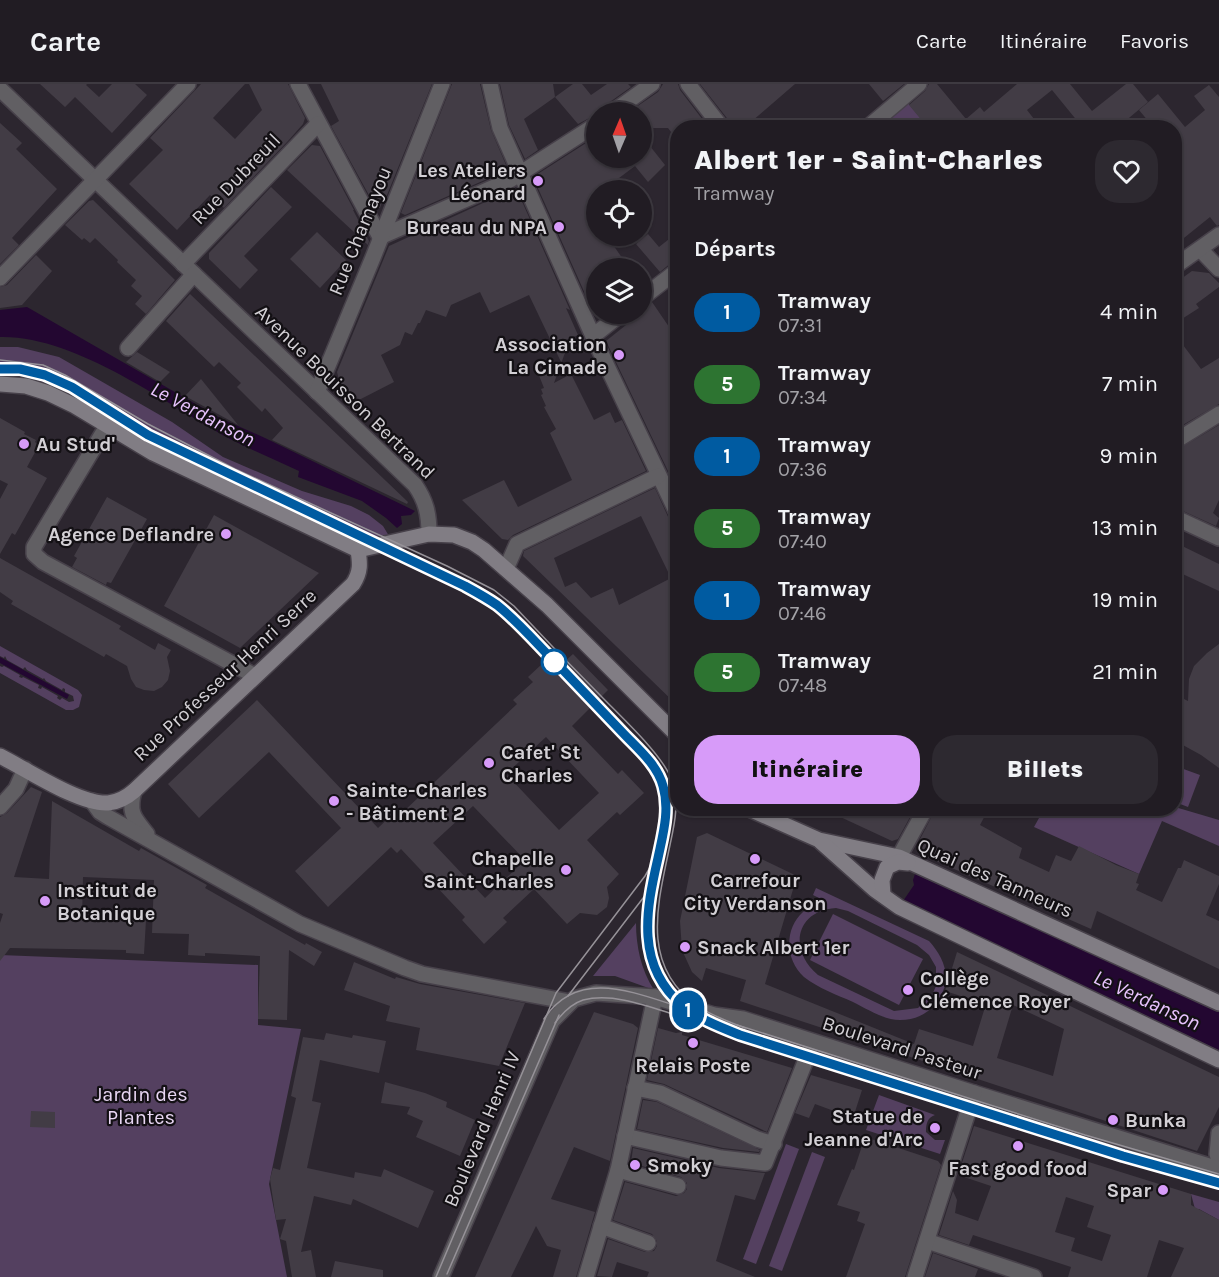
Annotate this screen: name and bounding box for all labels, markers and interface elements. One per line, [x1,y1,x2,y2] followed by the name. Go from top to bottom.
[30,25,101,58] text: Carte
[916,29,967,53] text: Carte
[1000,29,1087,53] text: Itinéraire
[1120,29,1189,53] text: Favoris
[586,102,652,168] north arrow
[586,102,652,324] map controls
[187,129,285,229] street label: Rue Dubreuil
[1095,140,1158,203] button: heart
[694,143,1043,176] text: Albert 1er - Saint-Charles
[417,159,526,205] place label: Les Ateliers Léonard
[324,163,396,299] street label: Rue Chamayou
[531,174,545,188] marker: Les Ateliers Léonard
[586,180,652,246] button: locate
[694,182,774,205] text: Tramway
[406,216,547,239] place label: Bureau du NPA
[552,220,566,234] marker: Bureau du NPA
[694,236,776,262] text: Départs
[586,258,652,324] button: layers
[778,288,871,314] text: Tramway
[1100,299,1158,325] text: 4 min
[251,300,439,484] street label: Avenue Bouisson Bertrand
[723,300,731,324] text: 1
[778,314,822,337] text: 07:31
[495,333,607,379] place label: Association La Cimade
[612,348,626,362] marker: Association La Cimade
[778,360,871,386] text: Tramway
[1102,371,1158,397] text: 7 min
[721,372,733,396] text: 5
[147,376,259,452] water label: Le Verdanson
[778,386,827,409] text: 07:34
[778,432,871,458] text: Tramway
[36,433,115,456] place label: Au Stud'
[17,437,31,451] marker: Au Stud'
[1100,443,1158,469] text: 9 min
[723,444,731,468] text: 1
[778,458,827,481] text: 07:36
[778,504,871,530] text: Tramway
[1092,515,1158,541] text: 13 min
[721,516,733,540] text: 5
[48,523,214,546] place label: Agence Deflandre
[219,527,233,541] marker: Agence Deflandre
[778,530,827,553] text: 07:40
[778,576,871,602] text: Tramway
[129,584,321,766] street label: Rue Professeur Henri Serre
[1092,587,1158,613] text: 19 min
[723,588,731,612] text: 1
[778,602,827,625] text: 07:46
[778,648,871,674] text: Tramway
[541,649,567,675] unlabelled marker
[1092,659,1158,685] text: 21 min
[721,660,733,684] text: 5
[778,674,827,697] text: 07:48
[694,735,920,804] button: Itinéraire
[932,735,1158,804] button: Billets
[501,741,581,787] place label: Cafet' St Charles
[482,756,496,770] marker: Cafet' St Charles
[346,779,487,825] place label: Sainte-Charles - Bâtiment 2
[327,794,341,808] marker: Sainte-Charles - Bâtiment 2
[914,833,1076,923] street label: Quai des Tanneurs
[423,847,554,893] place label: Chapelle Saint-Charles
[748,852,762,866] marker: Carrefour City Verdanson
[559,863,573,877] marker: Chapelle Saint-Charles
[684,869,826,915] place label: Carrefour City Verdanson
[57,879,157,925] place label: Institut de Botanique
[38,894,52,908] marker: Institut de Botanique
[697,936,849,959] place label: Snack Albert 1er
[678,940,692,954] marker: Snack Albert 1er
[1090,965,1204,1035] water label: Le Verdanson
[920,967,1071,1013] place label: Collège Clémence Royer
[901,983,915,997] marker: Collège Clémence Royer
[668,990,708,1030] line badge: 1
[684,998,692,1022] text: 1
[820,1011,985,1085] street label: Boulevard Pasteur
[686,1036,700,1050] marker: Relais Poste
[439,1048,525,1210] street label: Boulevard Henri IV
[635,1054,751,1077] place label: Relais Poste
[94,1083,188,1129] park label: Jardin des Plantes
[804,1105,923,1151] place label: Statue de Jeanne d'Arc
[1125,1109,1187,1132] place label: Bunka
[1106,1113,1120,1127] marker: Bunka
[928,1121,942,1135] marker: Statue de Jeanne d'Arc
[1011,1139,1025,1153] marker: Fast good food
[647,1154,712,1177] place label: Smoky
[948,1157,1088,1180] place label: Fast good food
[628,1158,642,1172] marker: Smoky
[1107,1179,1151,1202] place label: Spar
[1156,1183,1170,1197] marker: Spar

